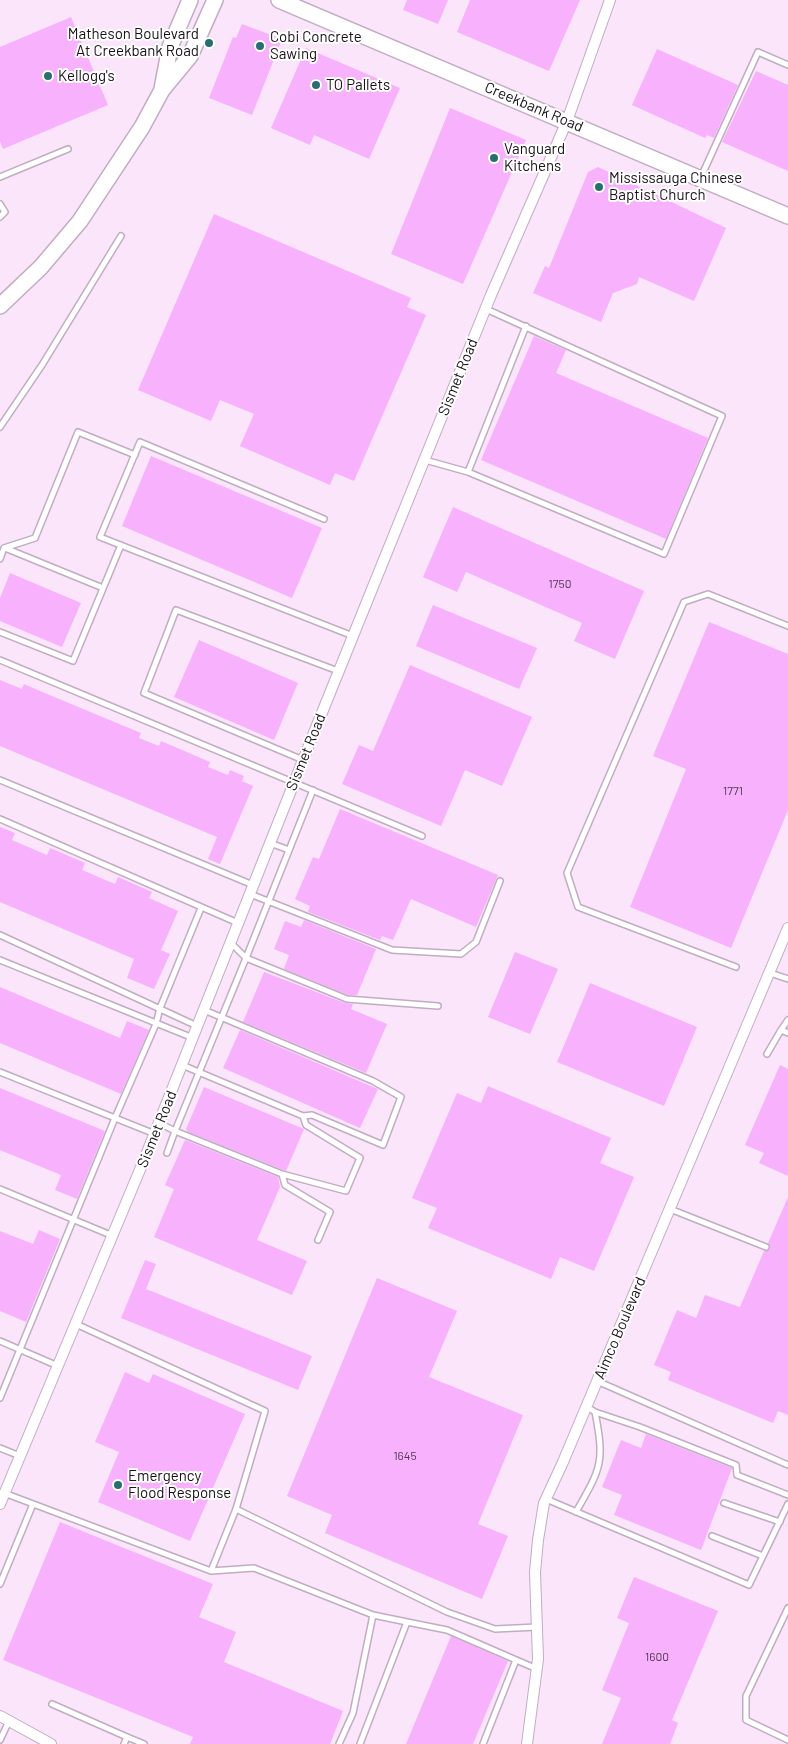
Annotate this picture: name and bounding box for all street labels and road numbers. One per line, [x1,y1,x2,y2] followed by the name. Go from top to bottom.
[482,78,586,136] street label: Creekbank Road
[434,336,482,418] street label: Sismet Road
[282,711,330,793] street label: Sismet Road
[133,1088,181,1170] street label: Sismet Road
[590,1274,650,1382] street label: Aimco Boulevard

